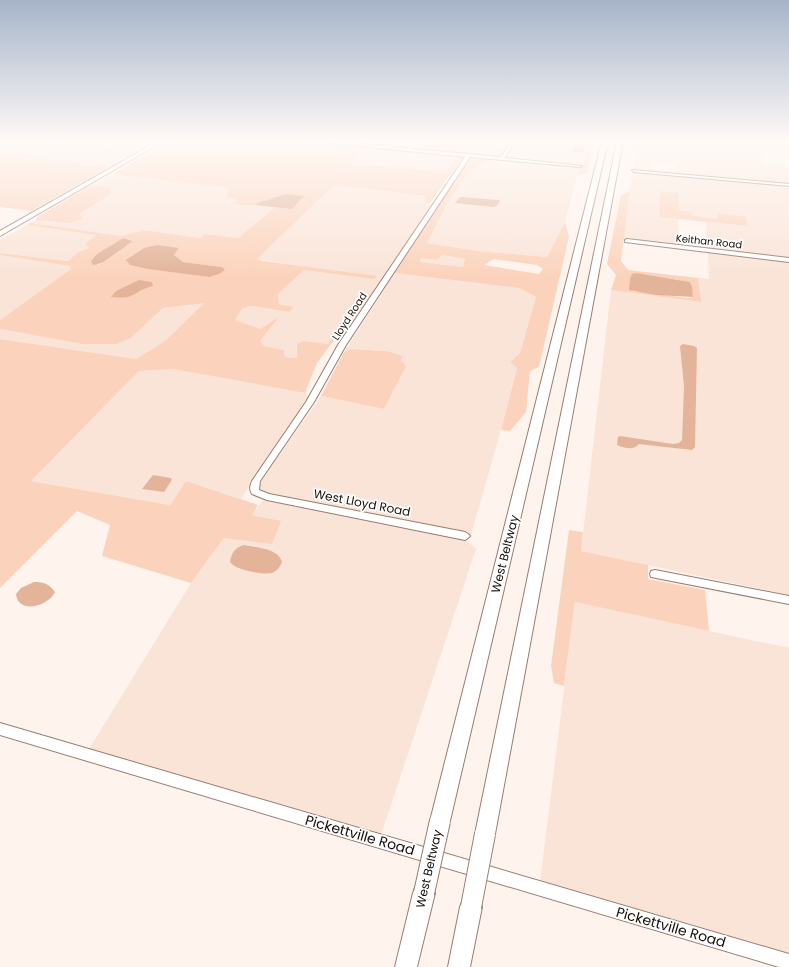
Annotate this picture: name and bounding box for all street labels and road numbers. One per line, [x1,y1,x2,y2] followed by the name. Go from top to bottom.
[675,231,743,252] street label: Keithan Road
[328,289,370,343] street label: Lloyd Road
[312,485,412,520] street label: West Lloyd Road
[487,513,522,595] street label: West Beltway
[303,810,417,860] street label: Pickettville Road
[411,828,446,910] street label: West Beltway
[614,902,728,952] street label: Pickettville Road

